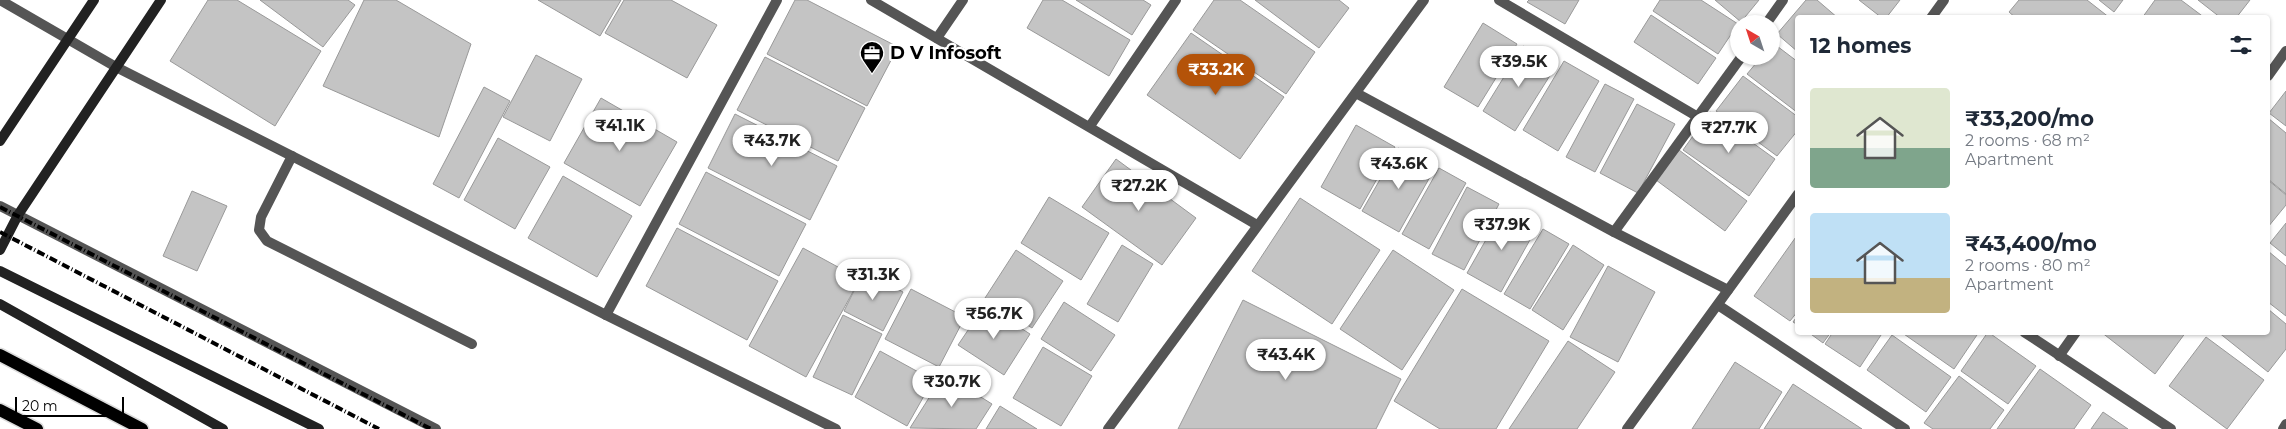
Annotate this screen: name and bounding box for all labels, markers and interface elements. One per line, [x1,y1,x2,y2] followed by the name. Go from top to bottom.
[1730,15,1780,65] north arrow
[1730,15,1780,65] map controls
[2227,31,2255,59] icon: filters
[1810,33,1911,58] text: 12 homes
[859,40,885,74] office icon: D V Infosoft
[890,42,1002,64] place label: D V Infosoft
[1478,46,1560,88] pin: ₹39.5K
[1491,52,1547,71] text: ₹39.5K
[1175,54,1257,96] pin: ₹33.2K
[1188,60,1244,79] text: ₹33.2K
[1965,106,2094,131] text: ₹33,200/mo
[1850,108,1910,168] icon: home
[579,110,661,152] pin: ₹41.1K
[1688,112,1770,154] pin: ₹27.7K
[595,116,645,135] text: ₹41.1K
[1701,118,1757,137] text: ₹27.7K
[731,124,813,167] pin: ₹43.7K
[744,131,800,150] text: ₹43.7K
[1965,131,2090,150] text: 2 rooms · 68 m²
[1358,148,1440,190] pin: ₹43.6K
[1965,150,2054,169] text: Apartment
[1370,154,1428,173] text: ₹43.6K
[1098,170,1180,212] pin: ₹27.2K
[1111,176,1167,195] text: ₹27.2K
[1461,208,1543,251] pin: ₹37.9K
[1474,215,1530,234] text: ₹37.9K
[1965,231,2097,256] text: ₹43,400/mo
[1850,233,1910,293] icon: home
[1965,256,2091,275] text: 2 rooms · 80 m²
[832,258,914,301] pin: ₹31.3K
[847,265,900,284] text: ₹31.3K
[1965,275,2054,294] text: Apartment
[953,298,1035,340] pin: ₹56.7K
[965,304,1023,323] text: ₹56.7K
[1245,338,1327,381] pin: ₹43.4K
[1257,345,1315,364] text: ₹43.4K
[911,366,993,408] pin: ₹30.7K
[923,372,981,391] text: ₹30.7K
[15,394,124,417] scale bar
[22,397,58,415] text: 20 m

